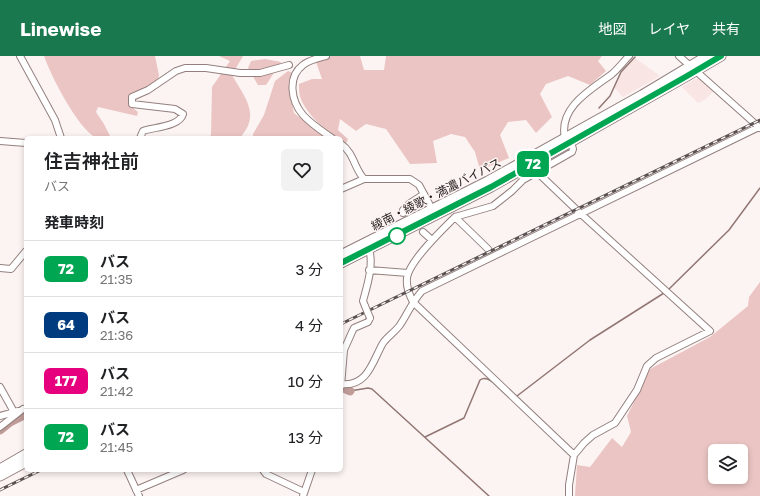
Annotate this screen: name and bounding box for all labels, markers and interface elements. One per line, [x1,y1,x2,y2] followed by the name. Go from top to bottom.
[20,17,101,40] text: Linewise
[598,20,626,37] text: 地図
[648,20,690,37] text: レイヤ
[712,20,740,37] text: 共有
[44,149,139,172] text: 住吉神社前
[281,149,323,191] button: heart
[515,151,551,177] line badge: 72
[369,155,503,233] street label: 綾南・綾歌・満濃バイパス
[525,155,541,172] text: 72
[44,178,70,194] text: バス
[44,213,104,231] text: 発車時刻
[388,227,406,245] unlabelled marker
[100,252,130,270] text: バス
[58,260,74,277] text: 72
[295,260,323,278] text: 3 分
[100,271,133,287] text: 21:35
[100,308,130,326] text: バス
[57,316,75,333] text: 64
[295,316,323,334] text: 4 分
[100,327,133,343] text: 21:36
[100,364,130,382] text: バス
[55,372,77,389] text: 177
[288,372,323,390] text: 10 分
[100,383,133,399] text: 21:42
[100,420,130,438] text: バス
[58,428,74,445] text: 72
[288,428,323,446] text: 13 分
[100,439,133,455] text: 21:45
[708,444,748,484] map controls
[708,444,748,484] button: layers

